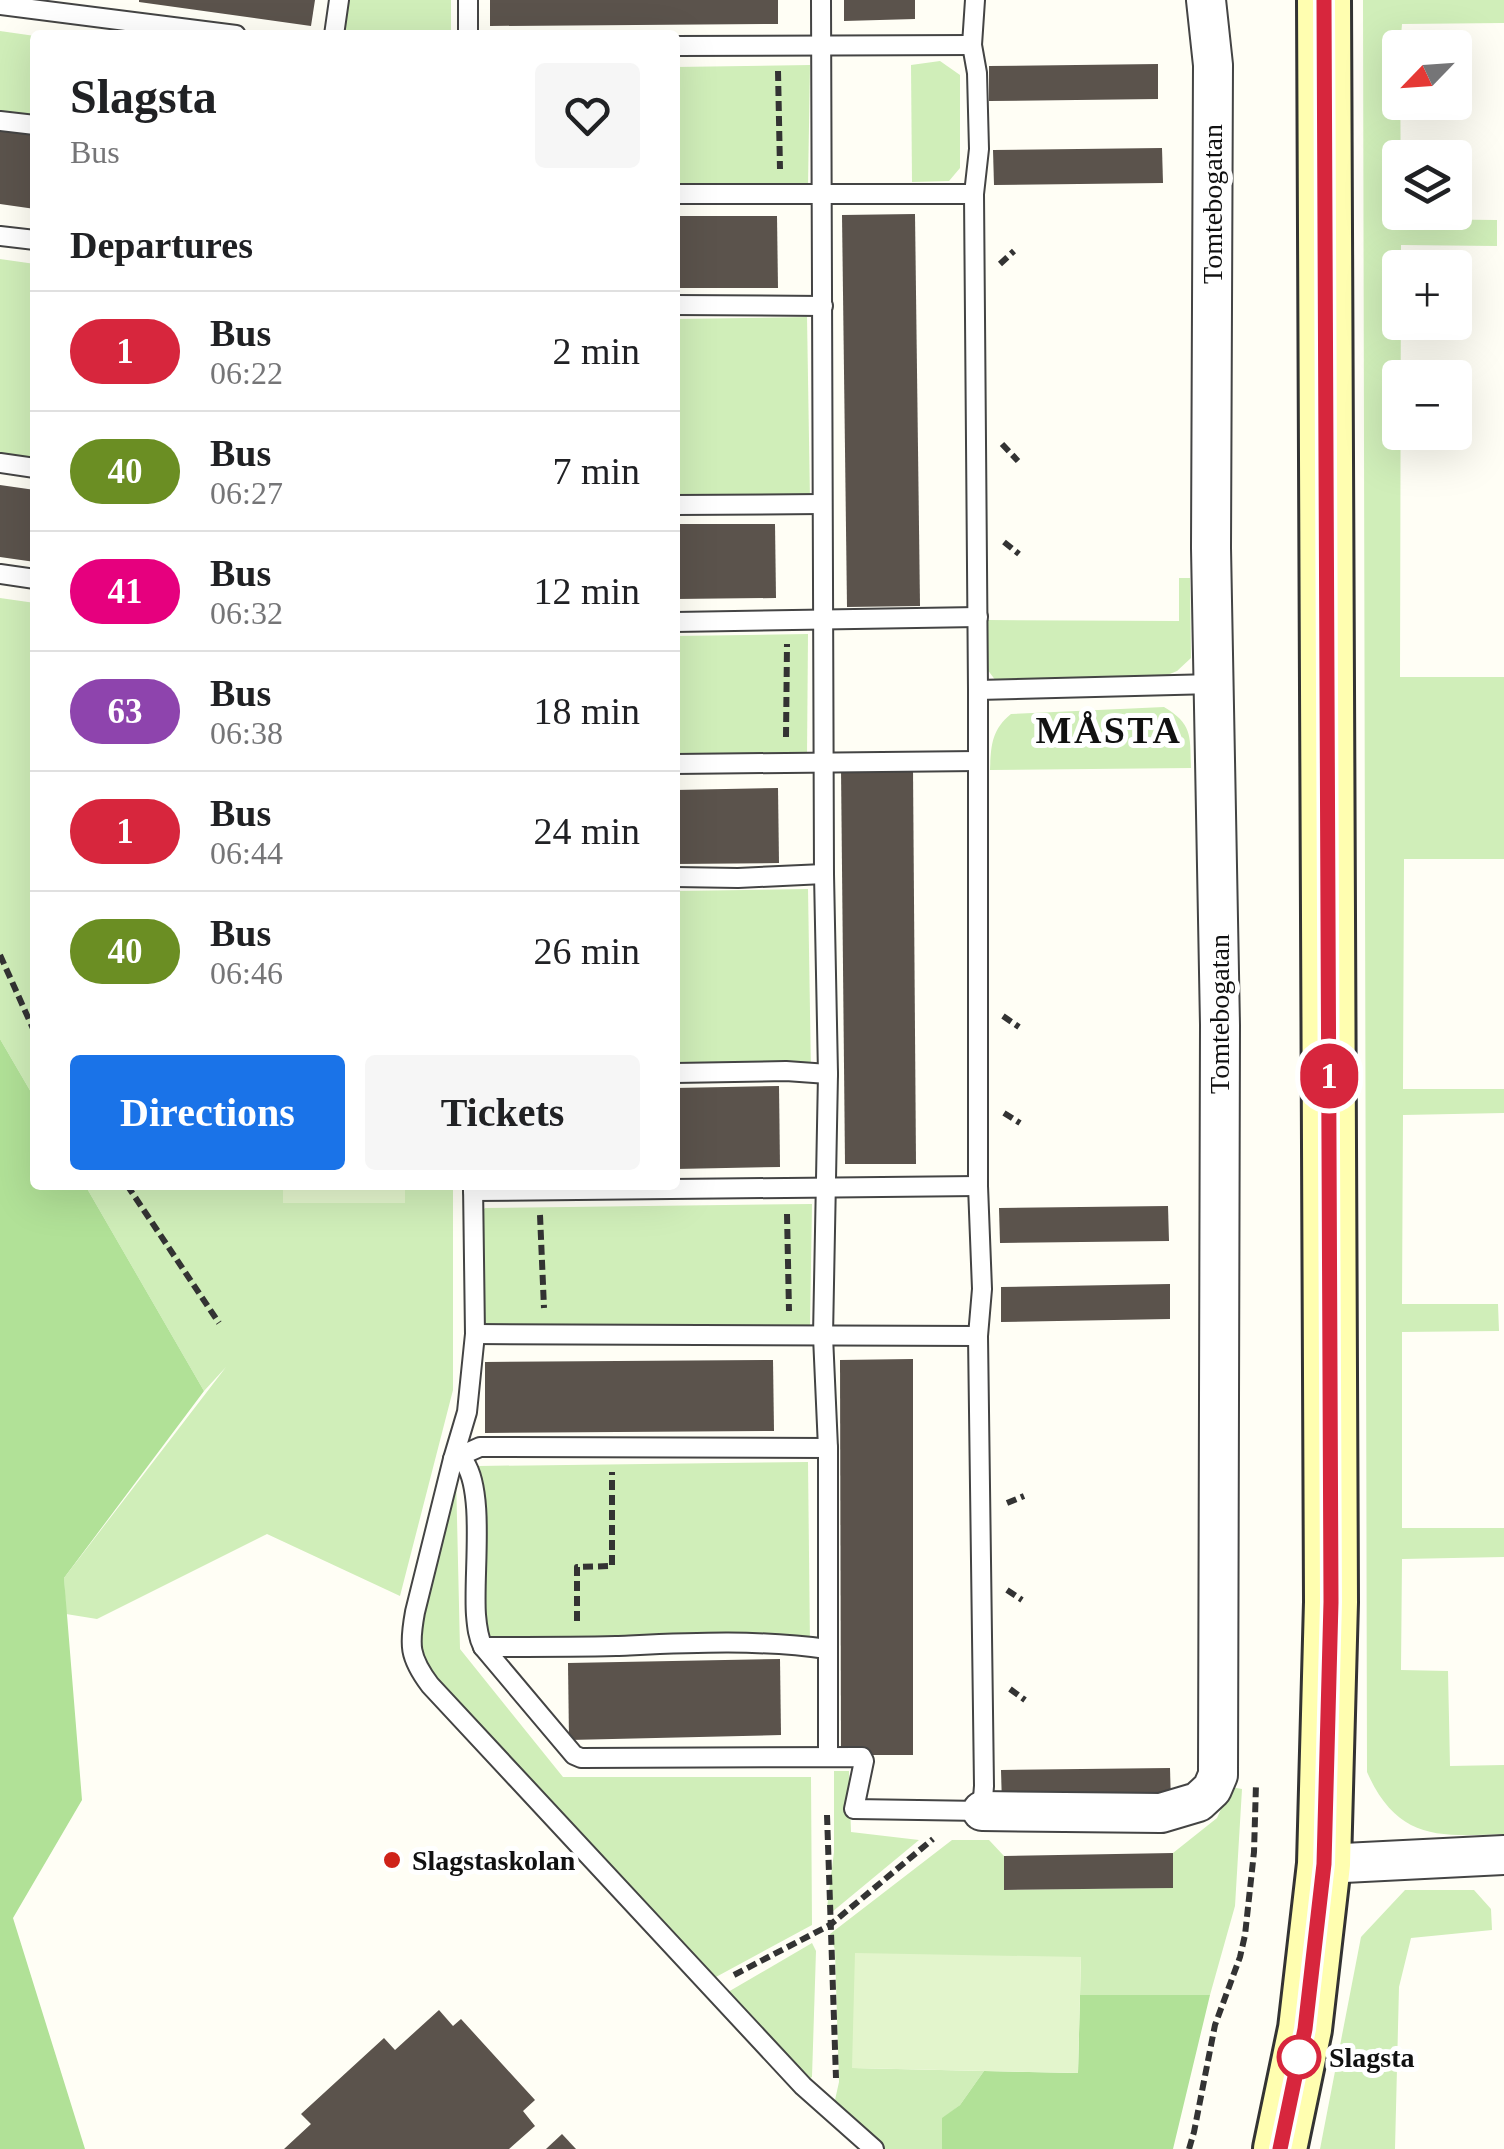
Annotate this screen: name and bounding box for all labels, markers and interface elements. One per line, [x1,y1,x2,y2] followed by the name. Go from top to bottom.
[1382,30,1472,120] north arrow
[1382,30,1472,450] map controls
[535,63,640,168] button: heart
[70,70,217,123] text: Slagsta
[1197,124,1228,284] street label: Tomtebogatan
[70,134,120,170] text: Bus
[1382,140,1472,230] button: layers
[70,224,253,266] text: Departures
[1382,250,1472,340] button: +
[210,312,271,354] text: Bus
[552,330,640,372] text: 2 min
[116,332,134,371] text: 1
[210,355,283,391] text: 06:22
[1382,360,1472,450] button: −
[210,432,271,474] text: Bus
[552,450,640,492] text: 7 min
[108,452,143,491] text: 40
[210,475,283,511] text: 06:27
[210,552,271,594] text: Bus
[533,570,640,612] text: 12 min
[108,572,143,611] text: 41
[210,595,283,631] text: 06:32
[210,672,271,714] text: Bus
[533,690,640,732] text: 18 min
[108,692,143,731] text: 63
[1036,709,1182,751] district label: MÅSTA
[210,715,283,751] text: 06:38
[210,792,271,834] text: Bus
[533,810,640,852] text: 24 min
[116,812,134,851] text: 1
[210,835,283,871] text: 06:44
[210,912,271,954] text: Bus
[533,930,640,972] text: 26 min
[108,932,143,971] text: 40
[1204,934,1235,1094] street label: Tomtebogatan
[210,955,283,991] text: 06:46
[1296,1044,1362,1108] line badge: 1
[70,1055,345,1170] button: Directions
[365,1055,640,1170] button: Tickets
[1320,1057,1338,1096] text: 1
[412,1845,576,1876] place label: Slagstaskolan
[381,1849,403,1871] marker: Slagstaskolan
[1278,2036,1320,2078] marker: Slagsta
[1329,2042,1415,2073] place label: Slagsta

